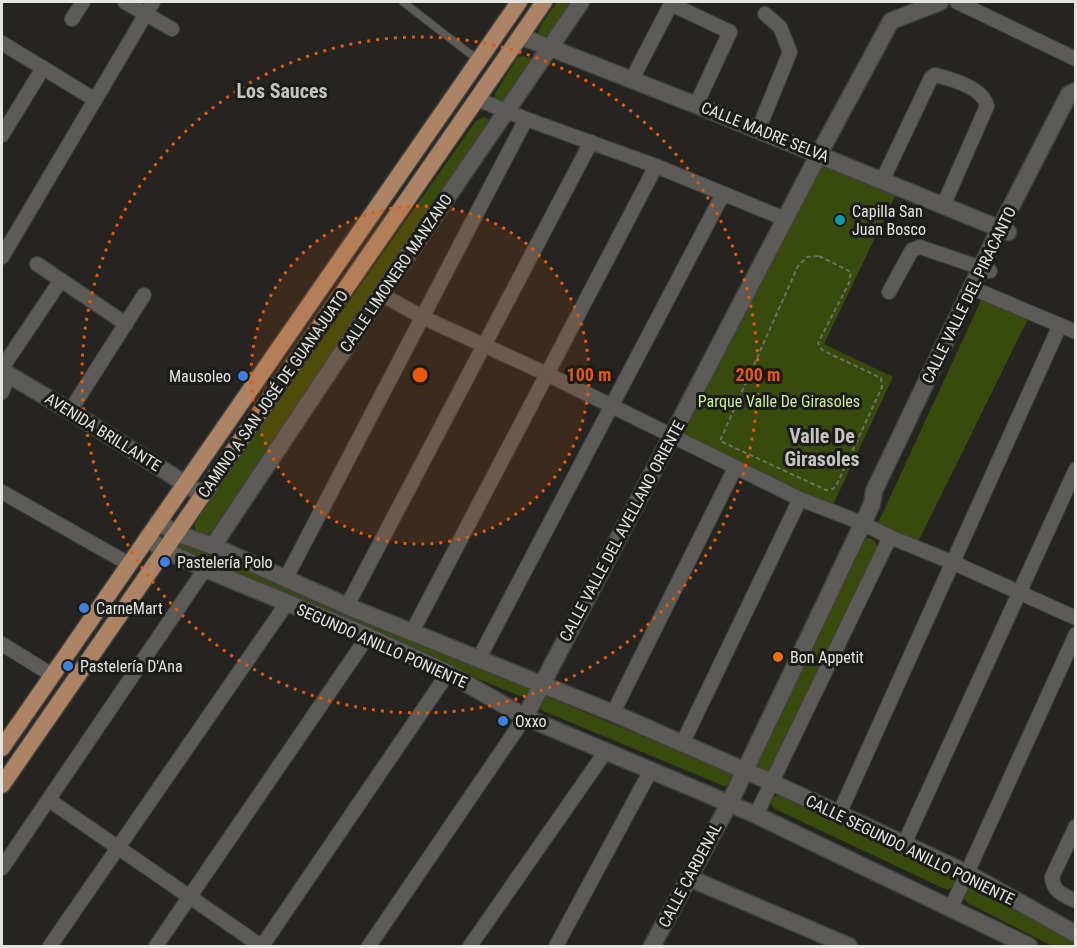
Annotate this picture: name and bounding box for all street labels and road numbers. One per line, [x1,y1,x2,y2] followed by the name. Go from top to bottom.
[698,98,832,166] street label: CALLE MADRE SELVA
[336,190,456,356] street label: CALLE LIMONERO MANZANO
[918,204,1020,386] street label: CALLE VALLE DEL PIRACANTO
[194,287,352,501] street label: CAMINO A SAN JOSÉ DE GUANAJUATO
[42,389,164,475] street label: AVENIDA BRILLANTE
[556,417,688,645] street label: CALLE VALLE DEL AVELLANO ORIENTE
[294,600,470,692] street label: SEGUNDO ANILLO PONIENTE
[803,791,1017,909] street label: CALLE SEGUNDO ANILLO PONIENTE
[654,819,726,931] street label: CALLE CARDENAL

